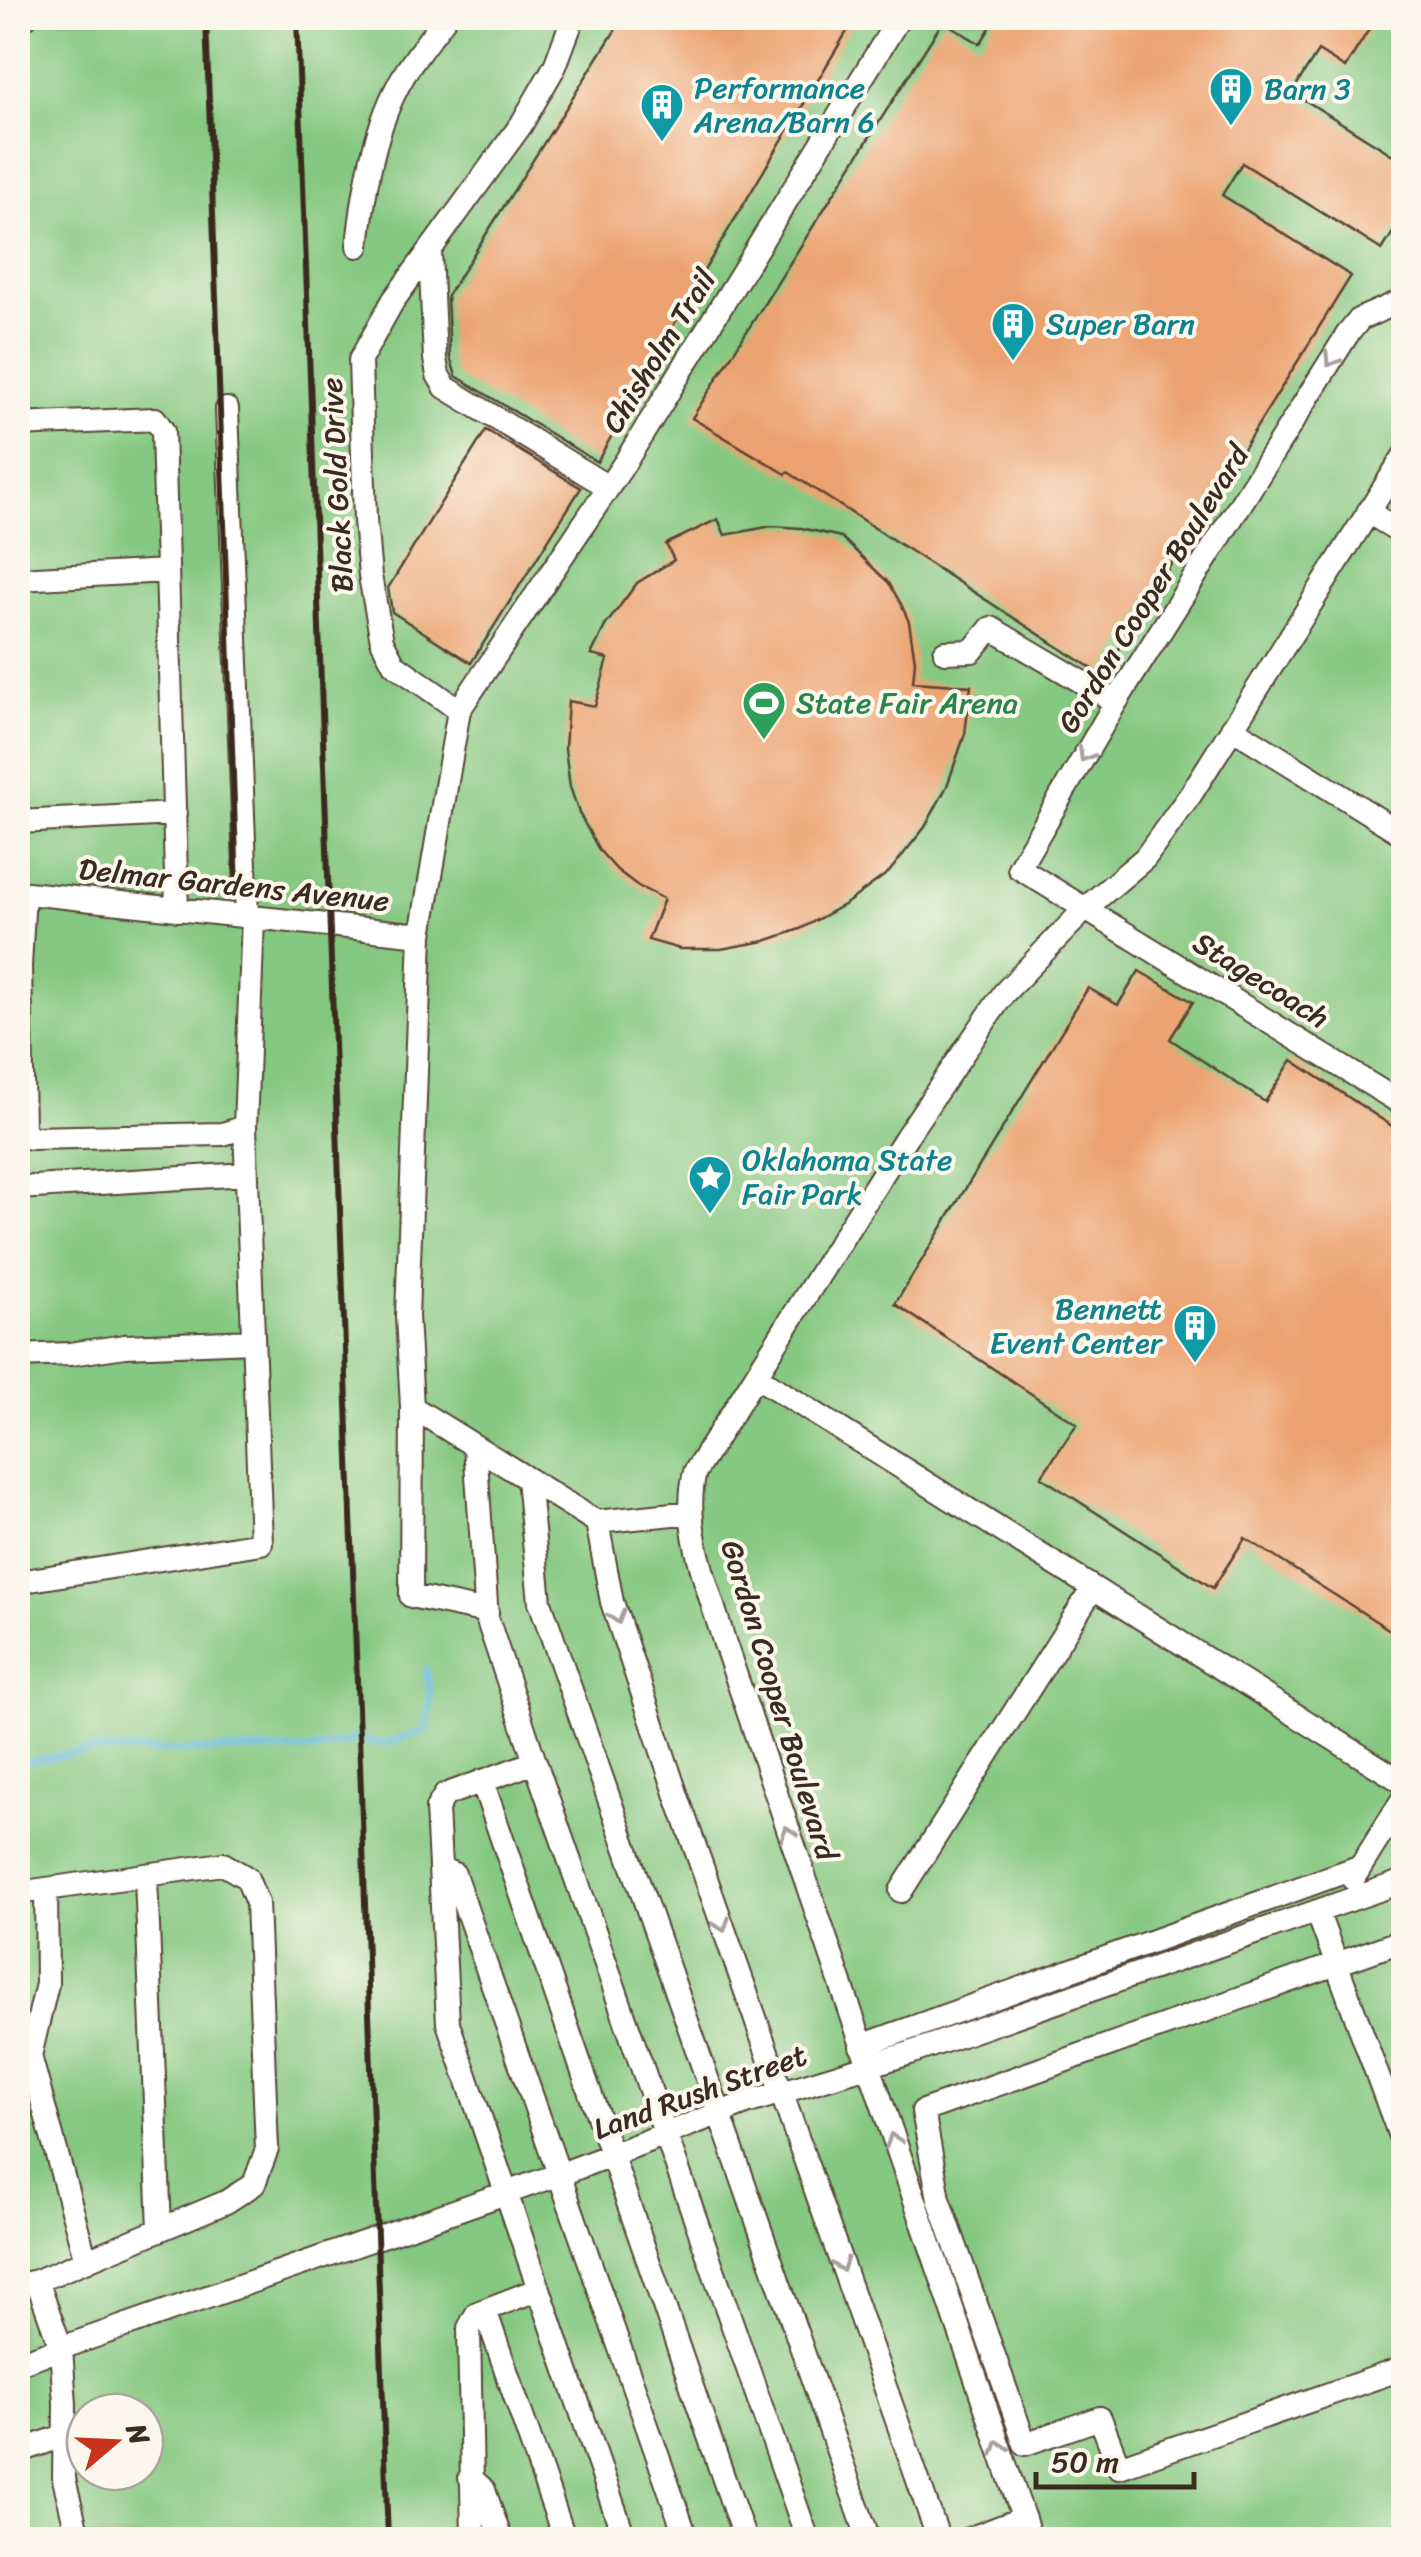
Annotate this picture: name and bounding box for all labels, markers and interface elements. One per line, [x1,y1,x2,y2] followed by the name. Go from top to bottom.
[693,61,875,149] place label: Performance Arena/Barn 6
[1264,62,1351,116] place label: Barn 3
[1208,66,1254,127] building icon: Barn 3
[639,82,685,143] building icon: Performance Arena/Barn 6
[587,257,732,444] street label: Chisholm Trail
[1046,297,1195,351] place label: Super Barn
[990,301,1036,362] building icon: Super Barn
[1325,349,1344,367] one-way arrow
[304,376,370,594] street label: Black Gold Drive
[1042,432,1265,744] street label: Gordon Cooper Boulevard
[796,676,1018,730] place label: State Fair Arena
[741,680,787,741] sports icon: State Fair Arena
[1078,744,1098,762] one-way arrow
[76,842,392,928] street label: Delmar Gardens Avenue
[1182,917,1340,1043] street label: Stagecoach
[742,1133,952,1221] place label: Oklahoma State Fair Park
[687,1154,733,1215] place icon: Oklahoma State Fair Park
[990,1282,1164,1370] place label: Bennett Event Center
[1172,1303,1218,1364] building icon: Bennett Event Center
[705,1533,854,1869] street label: Gordon Cooper Boulevard
[606,1608,626,1625] one-way arrow
[779,1825,800,1842] one-way arrow
[710,1915,731,1932] one-way arrow
[585,2028,815,2156] street label: Land Rush Street
[884,2133,905,2150] one-way arrow
[830,2255,850,2272] one-way arrow
[65,2392,165,2492] north arrow
[112,2416,165,2452] text: N
[1036,2427,1194,2489] scale bar
[1051,2435,1119,2489] text: 50 m
[990,2440,1011,2457] one-way arrow

